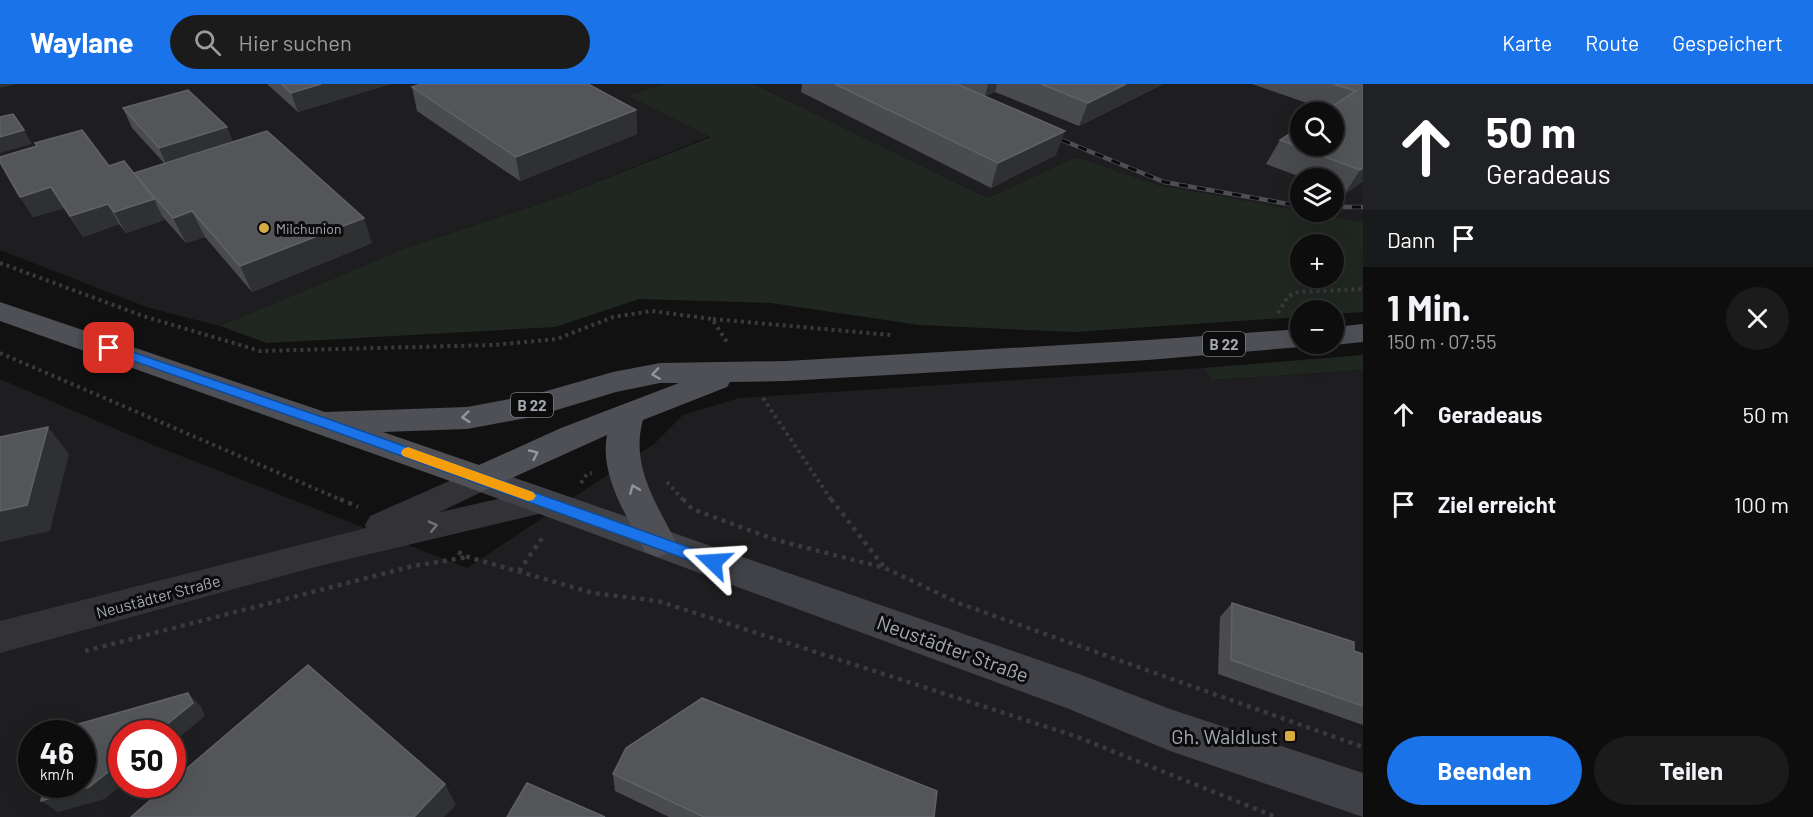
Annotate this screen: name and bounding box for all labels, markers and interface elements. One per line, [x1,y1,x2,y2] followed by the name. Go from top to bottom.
[170,15,590,69] search box
[30,25,134,59] text: Waylane
[191,26,224,59] icon: search
[239,29,352,55] text: Hier suchen
[1502,30,1552,55] text: Karte
[1585,30,1639,55] text: Route
[1672,30,1783,55] text: Gespeichert
[1290,102,1344,354] map controls
[1290,102,1344,156] button: search
[1486,106,1576,156] text: 50 m
[1387,108,1465,186] icon: ahead
[1486,157,1611,189] text: Geradeaus
[1290,168,1344,222] button: layers
[276,220,341,237] place label: Milchunion
[257,221,271,235] marker: Milchunion
[1447,222,1480,255] icon: arrive
[1387,226,1435,252] text: Dann
[1290,234,1344,288] button: +
[1387,285,1471,328] text: 1 Min.
[1726,287,1789,350] button: close
[1290,300,1344,354] button: −
[83,322,134,373] pin
[1387,329,1496,353] text: 150 m · 07:55
[92,331,125,364] icon: arrive
[1203,332,1245,356] road number: B 22
[651,368,660,380] one-way arrow
[511,393,553,417] road number: B 22
[1387,398,1420,431] icon: ahead
[1438,401,1542,427] text: Geradeaus
[1743,401,1789,427] text: 50 m
[461,410,470,423] one-way arrow
[527,450,538,462] one-way arrow
[628,485,641,495] one-way arrow
[1387,488,1420,521] icon: arrive
[1438,491,1556,517] text: Ziel erreicht
[1734,491,1789,517] text: 100 m
[428,520,438,533] one-way arrow
[681,530,745,594] position arrow
[94,570,222,622] street label: Neustädter Straße
[874,609,1032,687] street label: Neustädter Straße
[108,720,186,798] speed limit sign: 50
[1171,724,1278,748] place label: Gh. Waldlust
[1283,729,1297,743] marker: Gh. Waldlust
[40,734,74,770] text: 46
[1387,736,1582,805] button: Beenden
[1594,736,1789,805] button: Teilen
[40,765,74,783] text: km/h

